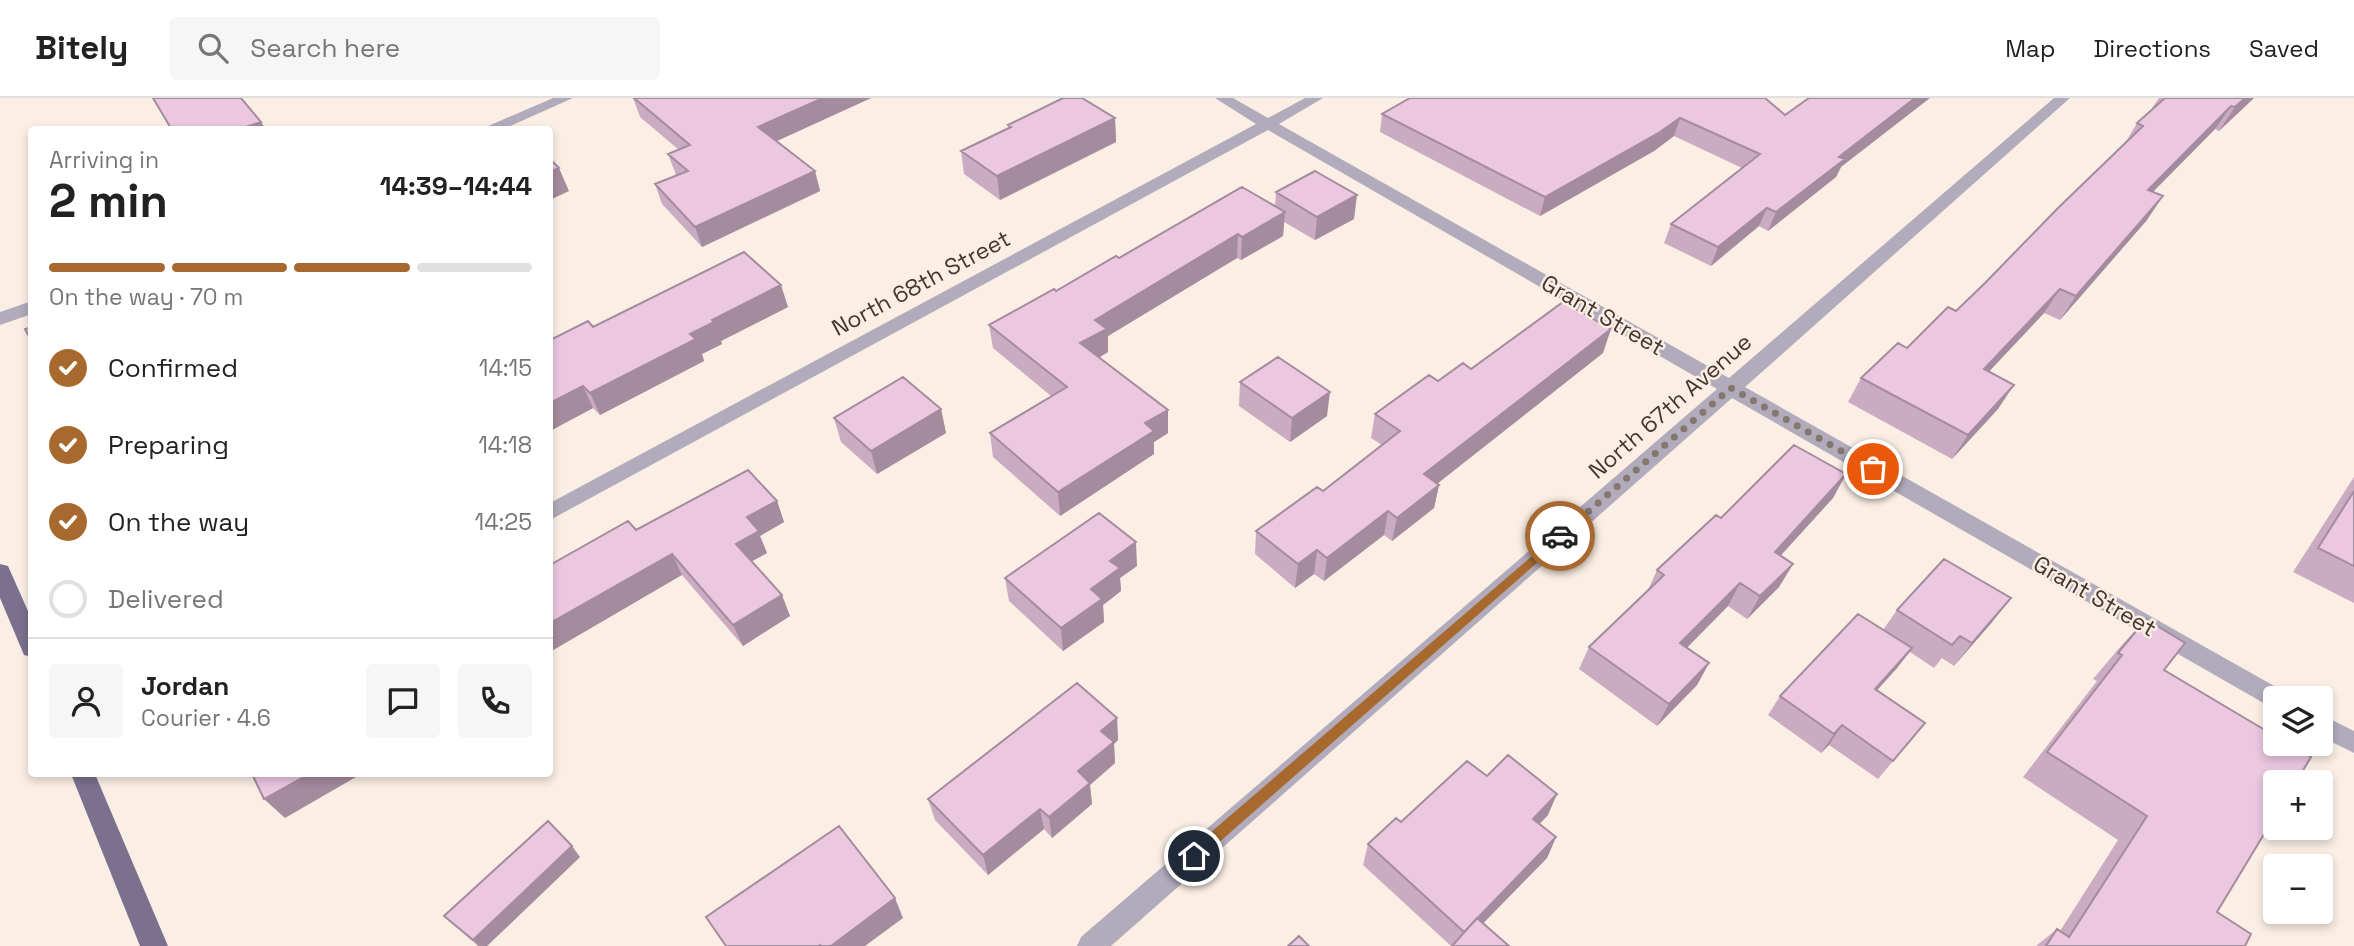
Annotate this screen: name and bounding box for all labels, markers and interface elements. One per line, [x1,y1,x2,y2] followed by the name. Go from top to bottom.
[170,17,660,80] search box
[35,27,128,69] text: Bitely
[194,29,232,67] icon: search
[250,31,400,65] text: Search here
[2005,33,2055,64] text: Map
[2093,33,2211,64] text: Directions
[2249,33,2319,64] text: Saved
[49,145,159,175] text: Arriving in
[380,169,532,203] text: 14:39–14:44
[49,172,168,230] text: 2 min
[827,223,1015,343] street label: North 68th Street
[1536,268,1670,362] street label: Grant Street
[49,282,243,312] text: On the way · 70 m
[1582,327,1758,485] street label: North 67th Avenue
[49,349,87,387] icon: check
[108,351,238,385] text: Confirmed
[479,353,532,383] text: 14:15
[49,426,87,464] icon: check
[108,428,229,462] text: Preparing
[478,430,532,460] text: 14:18
[1843,439,1903,499] pin
[1854,450,1892,488] icon: bag
[1525,501,1595,571] courier
[49,503,87,541] icon: check
[108,505,249,539] text: On the way
[475,507,532,537] text: 14:25
[1541,517,1579,555] icon: car
[2028,549,2162,643] street label: Grant Street
[108,582,224,616] text: Delivered
[49,664,123,738] button: person
[366,664,440,738] button: chat
[458,664,532,738] button: phone
[141,669,229,703] text: Jordan
[2263,686,2333,924] map controls
[2263,686,2333,756] button: layers
[141,703,271,733] text: Courier · 4.6
[2263,770,2333,840] button: +
[1164,826,1224,886] pin
[1175,837,1213,875] icon: home
[2263,854,2333,924] button: −

